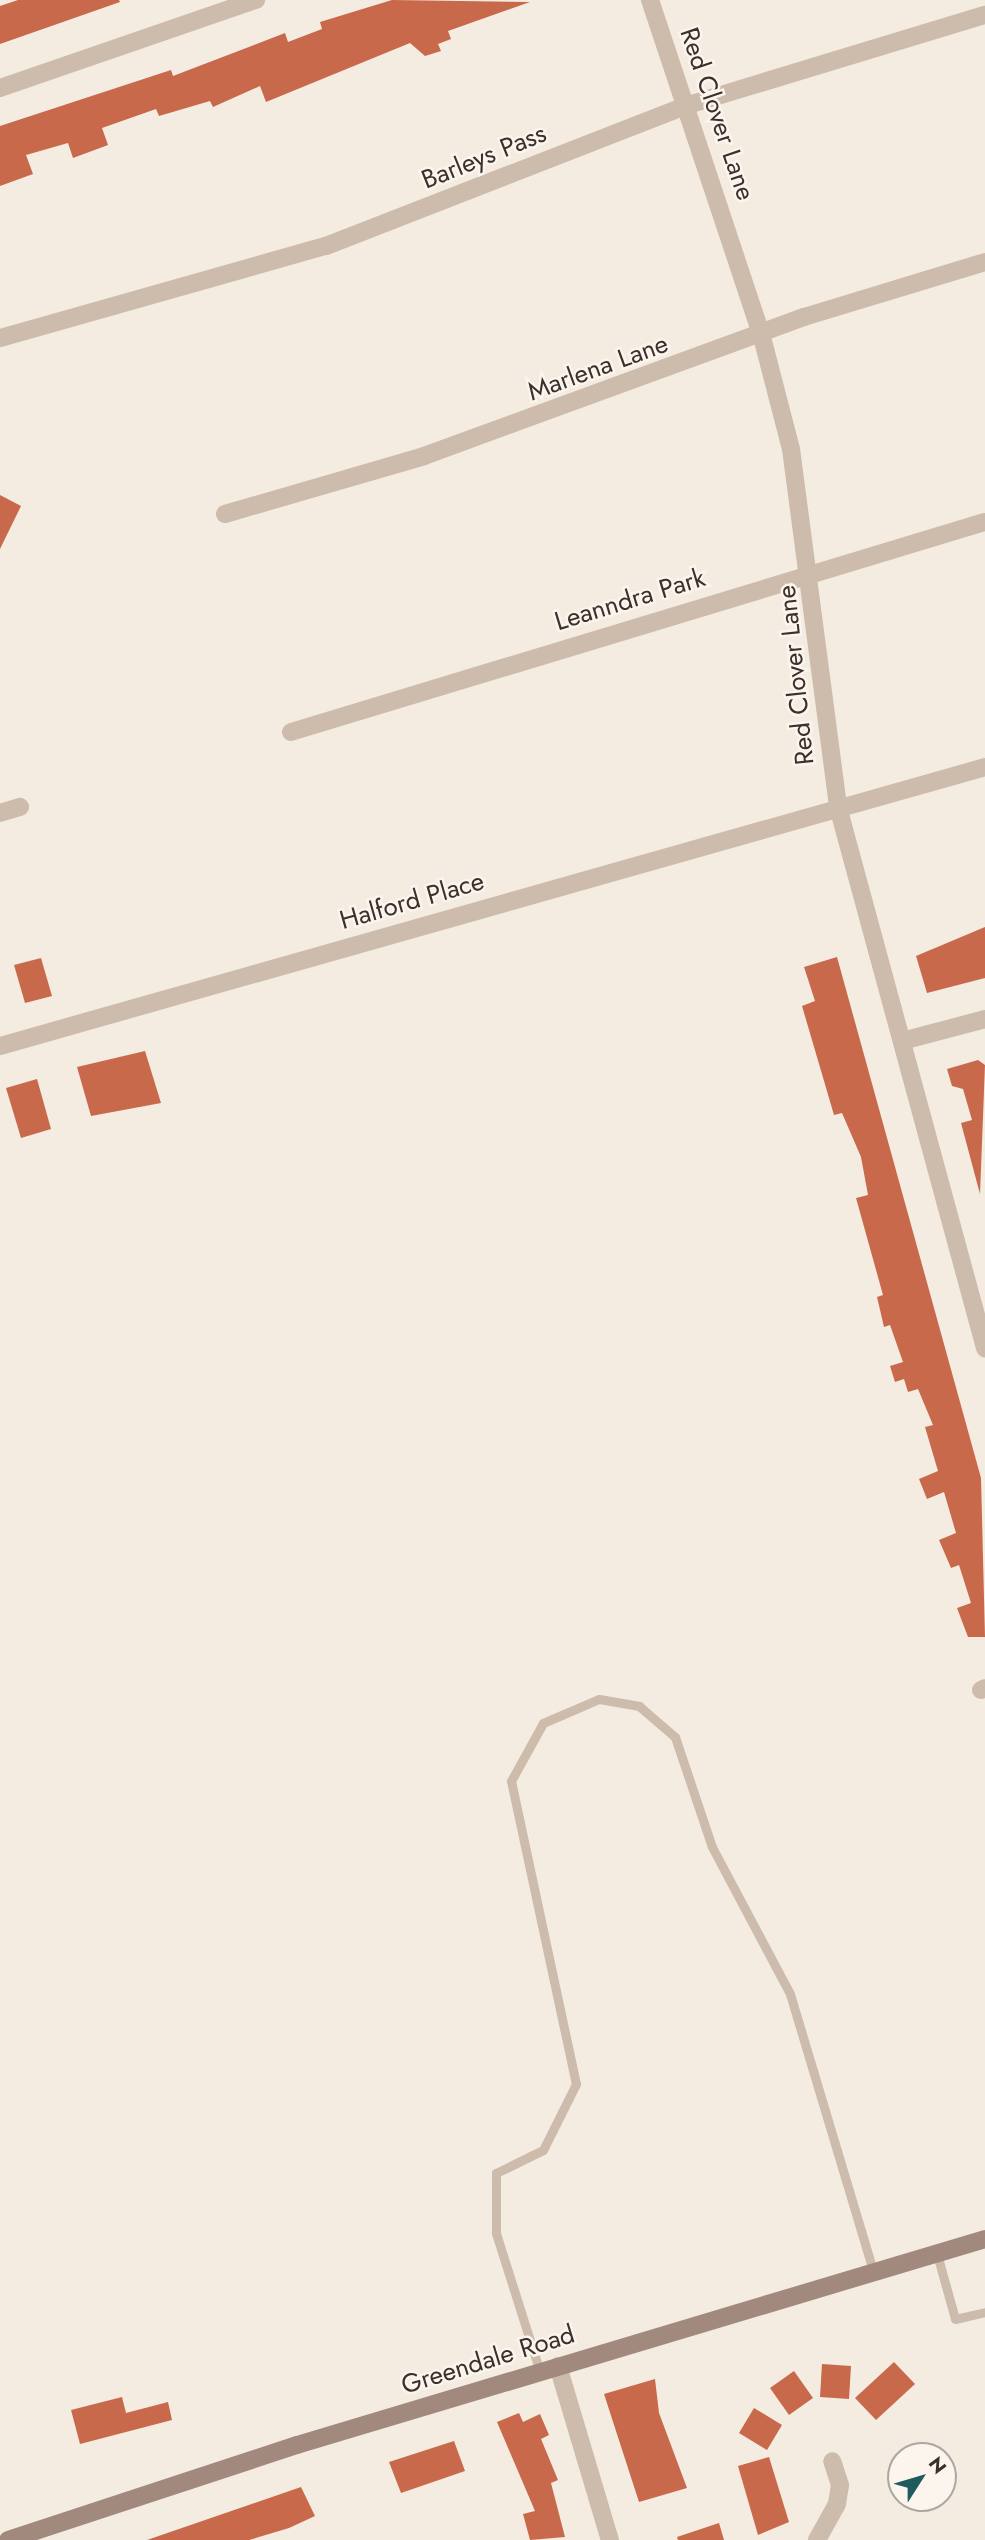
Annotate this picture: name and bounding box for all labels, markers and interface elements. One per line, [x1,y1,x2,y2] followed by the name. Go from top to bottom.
[673,24,761,204] street label: Red Clover Lane
[417,118,551,196] street label: Barleys Pass
[524,328,672,408] street label: Marlena Lane
[551,562,709,638] street label: Leanndra Park
[771,584,821,766] street label: Red Clover Lane
[336,865,488,937] street label: Halford Place
[398,2319,578,2401] street label: Greendale Road
[887,2442,957,2512] north arrow
[922,2451,953,2479] text: N

